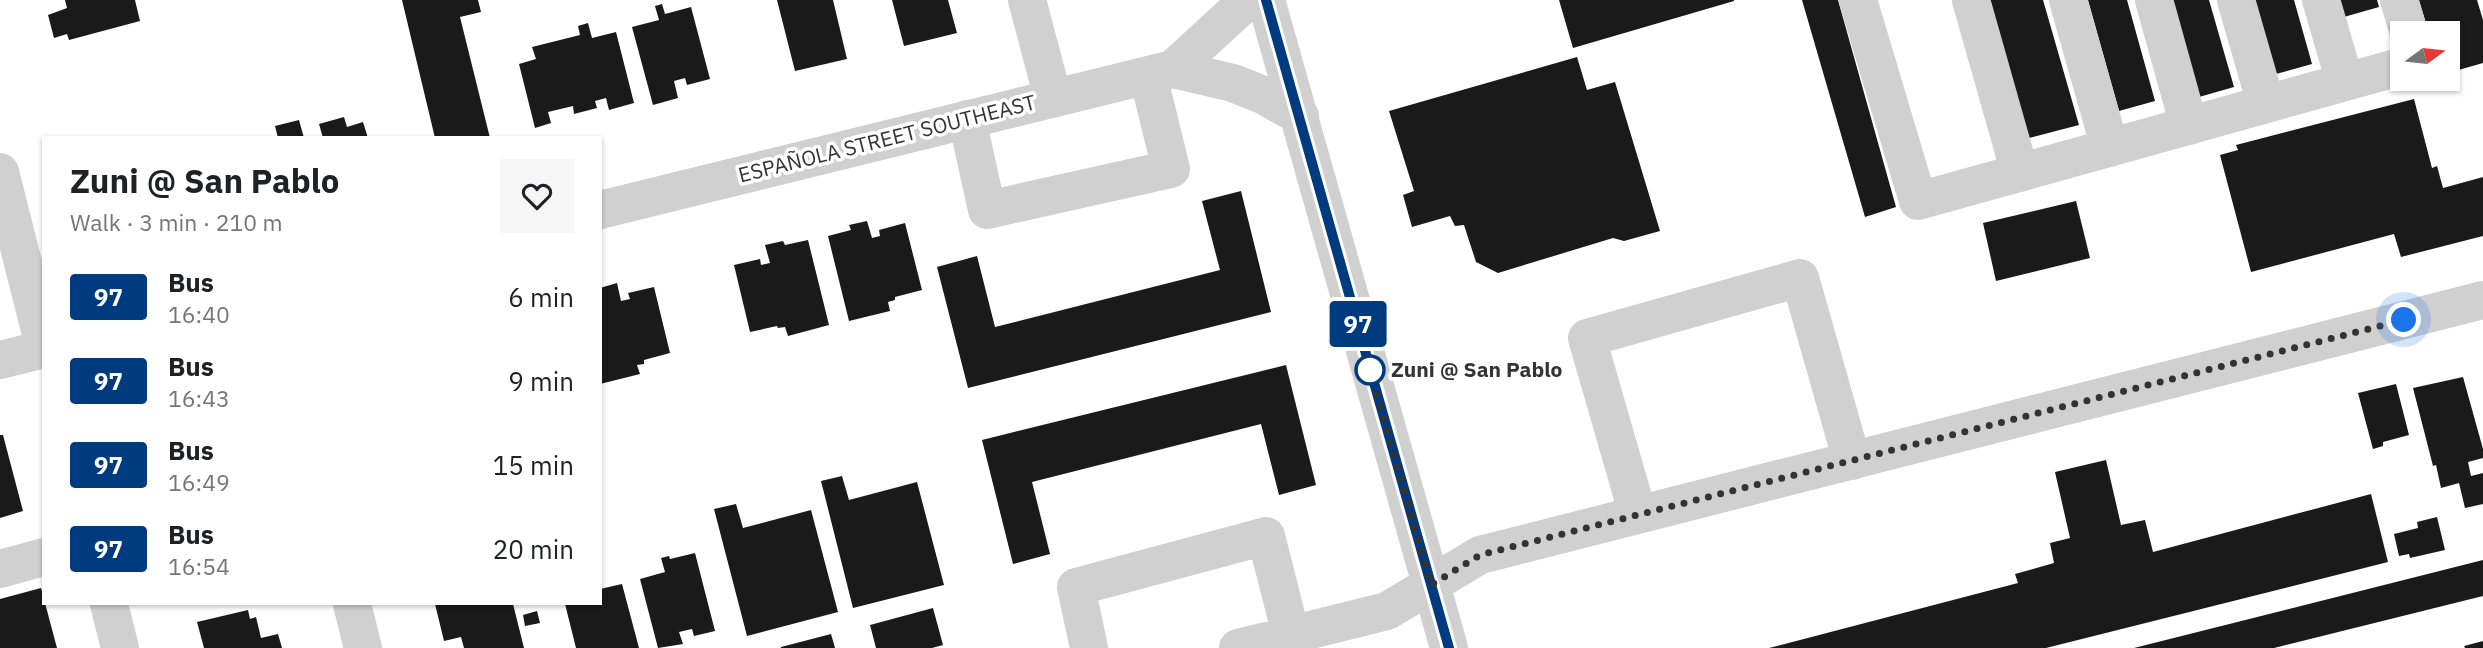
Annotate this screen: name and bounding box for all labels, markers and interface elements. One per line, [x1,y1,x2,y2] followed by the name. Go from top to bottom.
[2390,21,2460,91] north arrow
[2390,21,2460,91] map controls
[735,88,1038,189] street label: ESPAÑOLA STREET SOUTHEAST
[70,159,339,202] text: Zuni @ San Pablo
[500,159,574,233] button: heart
[70,207,283,237] text: Walk · 3 min · 210 m
[168,265,214,299] text: Bus
[508,280,574,314] text: 6 min
[94,281,123,313] text: 97
[168,299,230,329] text: 16:40
[1326,301,1390,347] line badge: 97
[2386,302,2421,337] your location
[1344,308,1372,340] text: 97
[168,349,214,383] text: Bus
[1355,355,1385,385] marker: Zuni @ San Pablo
[1391,355,1563,383] place label: Zuni @ San Pablo
[508,364,574,398] text: 9 min
[94,365,123,397] text: 97
[168,383,230,413] text: 16:43
[168,433,214,467] text: Bus
[493,448,574,482] text: 15 min
[94,449,123,481] text: 97
[168,467,230,497] text: 16:49
[168,517,214,551] text: Bus
[493,532,574,566] text: 20 min
[94,533,123,565] text: 97
[168,551,230,581] text: 16:54

